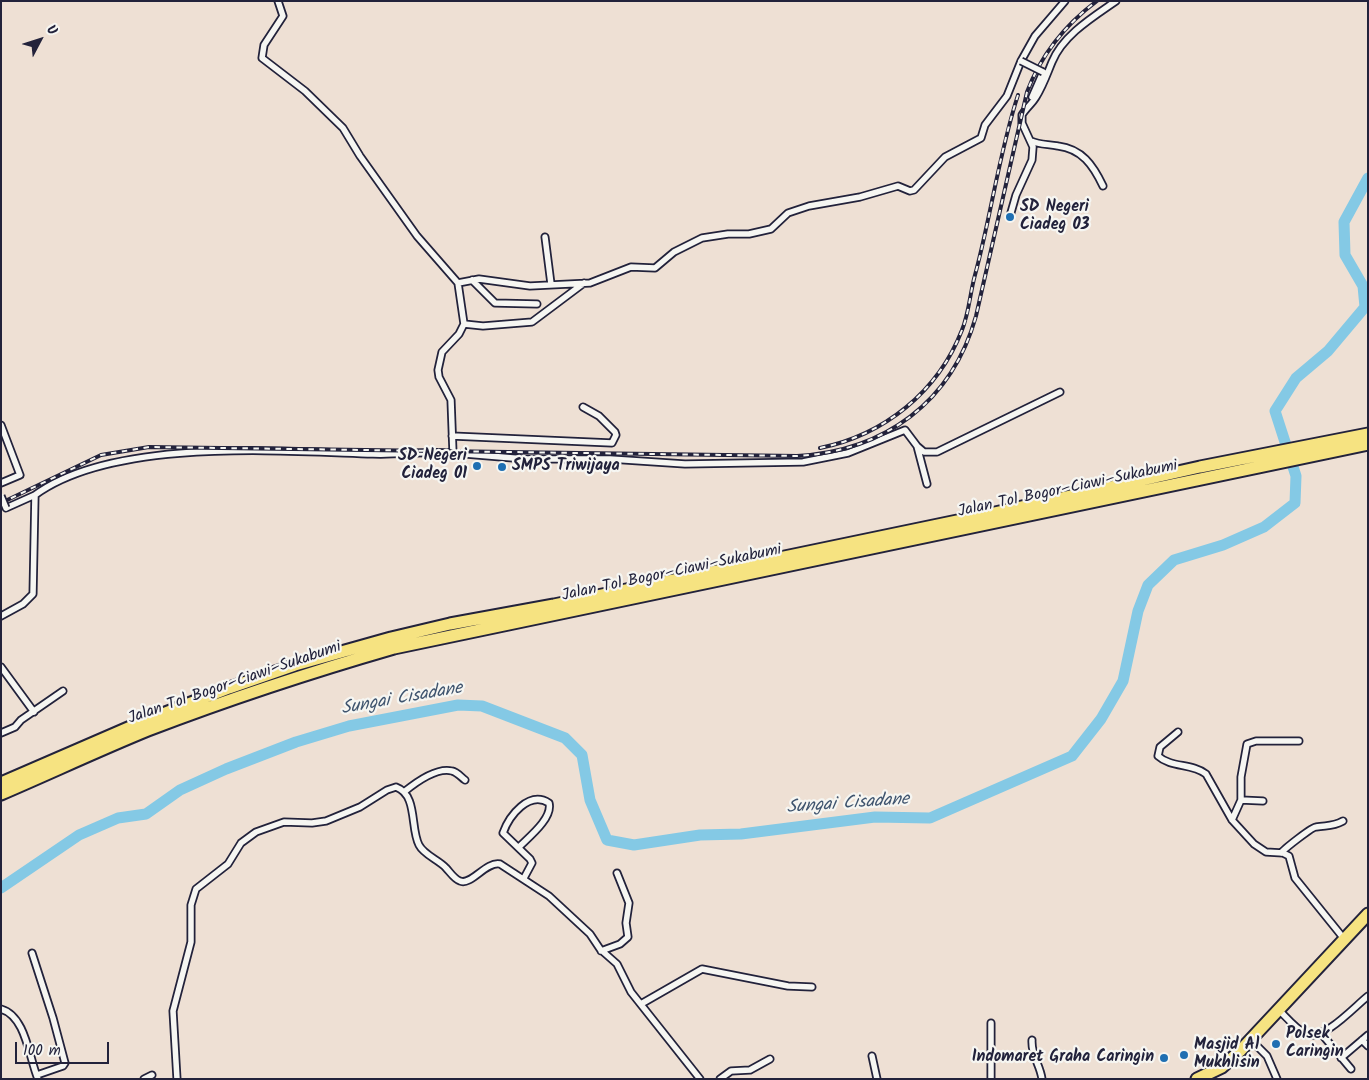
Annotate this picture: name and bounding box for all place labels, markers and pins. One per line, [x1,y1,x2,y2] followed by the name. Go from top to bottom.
[1020,198,1089,236] place label: SD Negeri Ciadeg 03
[1004,211,1016,223] marker: SD Negeri Ciadeg 03
[398,447,467,485] place label: SD Negeri Ciadeg 01
[512,457,620,477] place label: SMPS Triwijaya
[471,460,483,472] marker: SD Negeri Ciadeg 01
[496,461,508,473] marker: SMPS Triwijaya
[1286,1025,1344,1063] place label: Polsek Caringin
[1194,1036,1260,1074] place label: Masjid Al Mukhlisin
[1270,1038,1282,1050] marker: Polsek Caringin
[972,1048,1154,1068] place label: Indomaret Graha Caringin
[1178,1049,1190,1061] marker: Masjid Al Mukhlisin
[1158,1052,1170,1064] marker: Indomaret Graha Caringin

